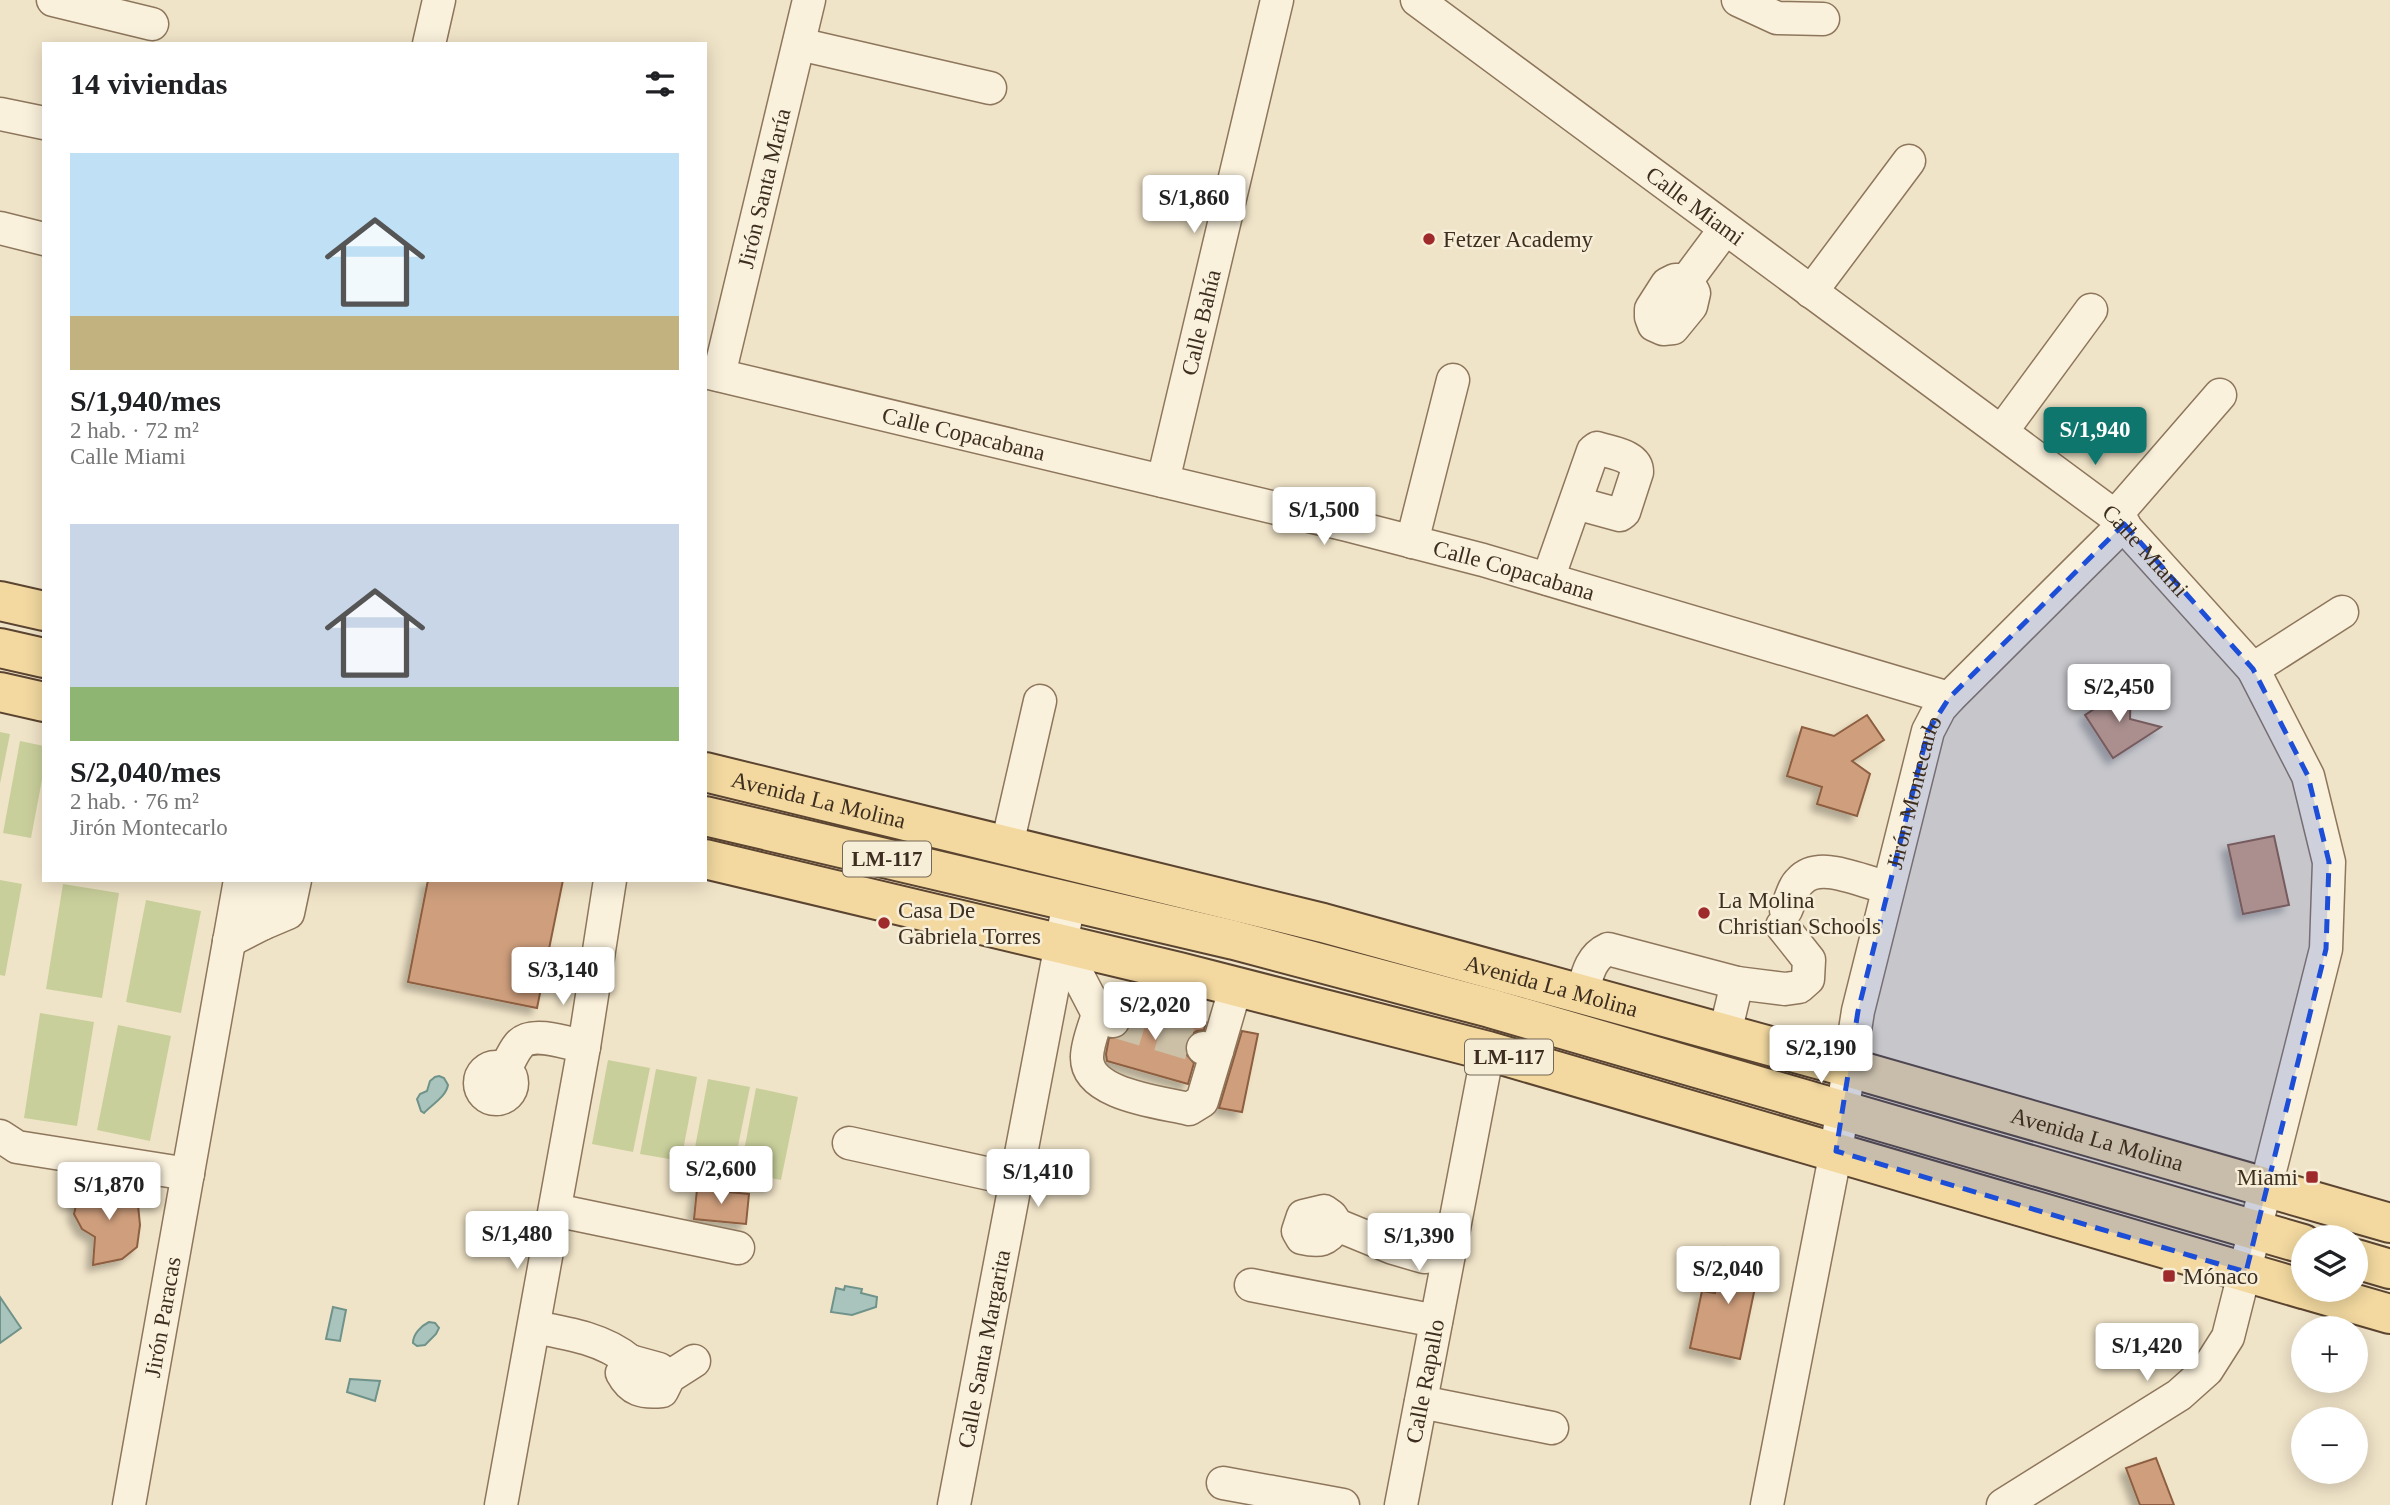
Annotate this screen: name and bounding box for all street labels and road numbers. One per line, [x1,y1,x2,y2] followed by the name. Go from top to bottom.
[733,106,795,271] street label: Jirón Santa María
[1641,161,1749,250] street label: Calle Miami
[1176,267,1225,378] street label: Calle Bahía
[880,402,1048,465] street label: Calle Copacabana
[2098,499,2194,601] street label: Calle Miami
[1431,535,1598,605] street label: Calle Copacabana
[1881,711,1946,872] street label: Jirón Montecarlo
[729,766,908,833] street label: Avenida La Molina
[843,842,931,876] road number: LM-117
[1462,950,1641,1022] street label: Avenida La Molina
[1465,1040,1553,1074] road number: LM-117
[2008,1102,2186,1176] street label: Avenida La Molina
[953,1248,1015,1450] street label: Calle Santa Margarita
[139,1255,185,1379] street label: Jirón Paracas
[1401,1317,1449,1445] street label: Calle Rapallo

